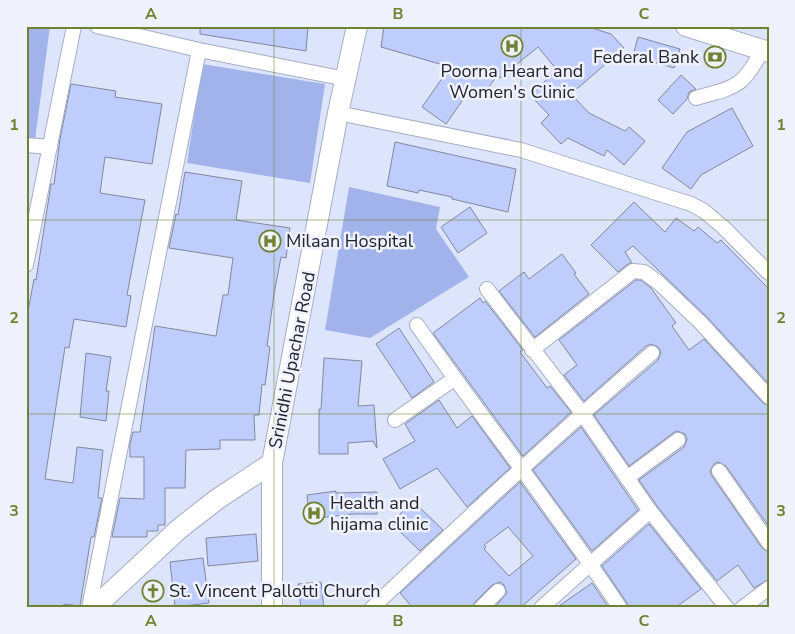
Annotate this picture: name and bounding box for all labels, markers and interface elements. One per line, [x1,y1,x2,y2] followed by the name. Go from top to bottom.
[145,3,157,25] text: A
[392,3,404,25] text: B
[639,3,650,25] text: C
[500,34,524,58] hospital icon: Poorna Heart and Women's Clinic
[593,45,700,69] place label: Federal Bank
[703,45,727,69] bank icon: Federal Bank
[441,59,583,104] place label: Poorna Heart and Women's Clinic
[9,114,19,136] text: 1
[776,114,786,136] text: 1
[258,229,282,253] hospital icon: Milaan Hospital
[286,229,414,253] place label: Milaan Hospital
[263,269,321,451] street label: Srinidhi Upachar Road
[9,307,19,329] text: 2
[776,307,786,329] text: 2
[330,491,428,536] place label: Health and hijama clinic
[9,500,19,522] text: 3
[776,500,786,522] text: 3
[302,501,326,525] hospital icon: Health and hijama clinic
[141,579,165,603] church icon: St. Vincent Pallotti Church
[169,579,380,603] place label: St. Vincent Pallotti Church
[145,610,157,632] text: A
[392,610,404,632] text: B
[639,610,650,632] text: C

